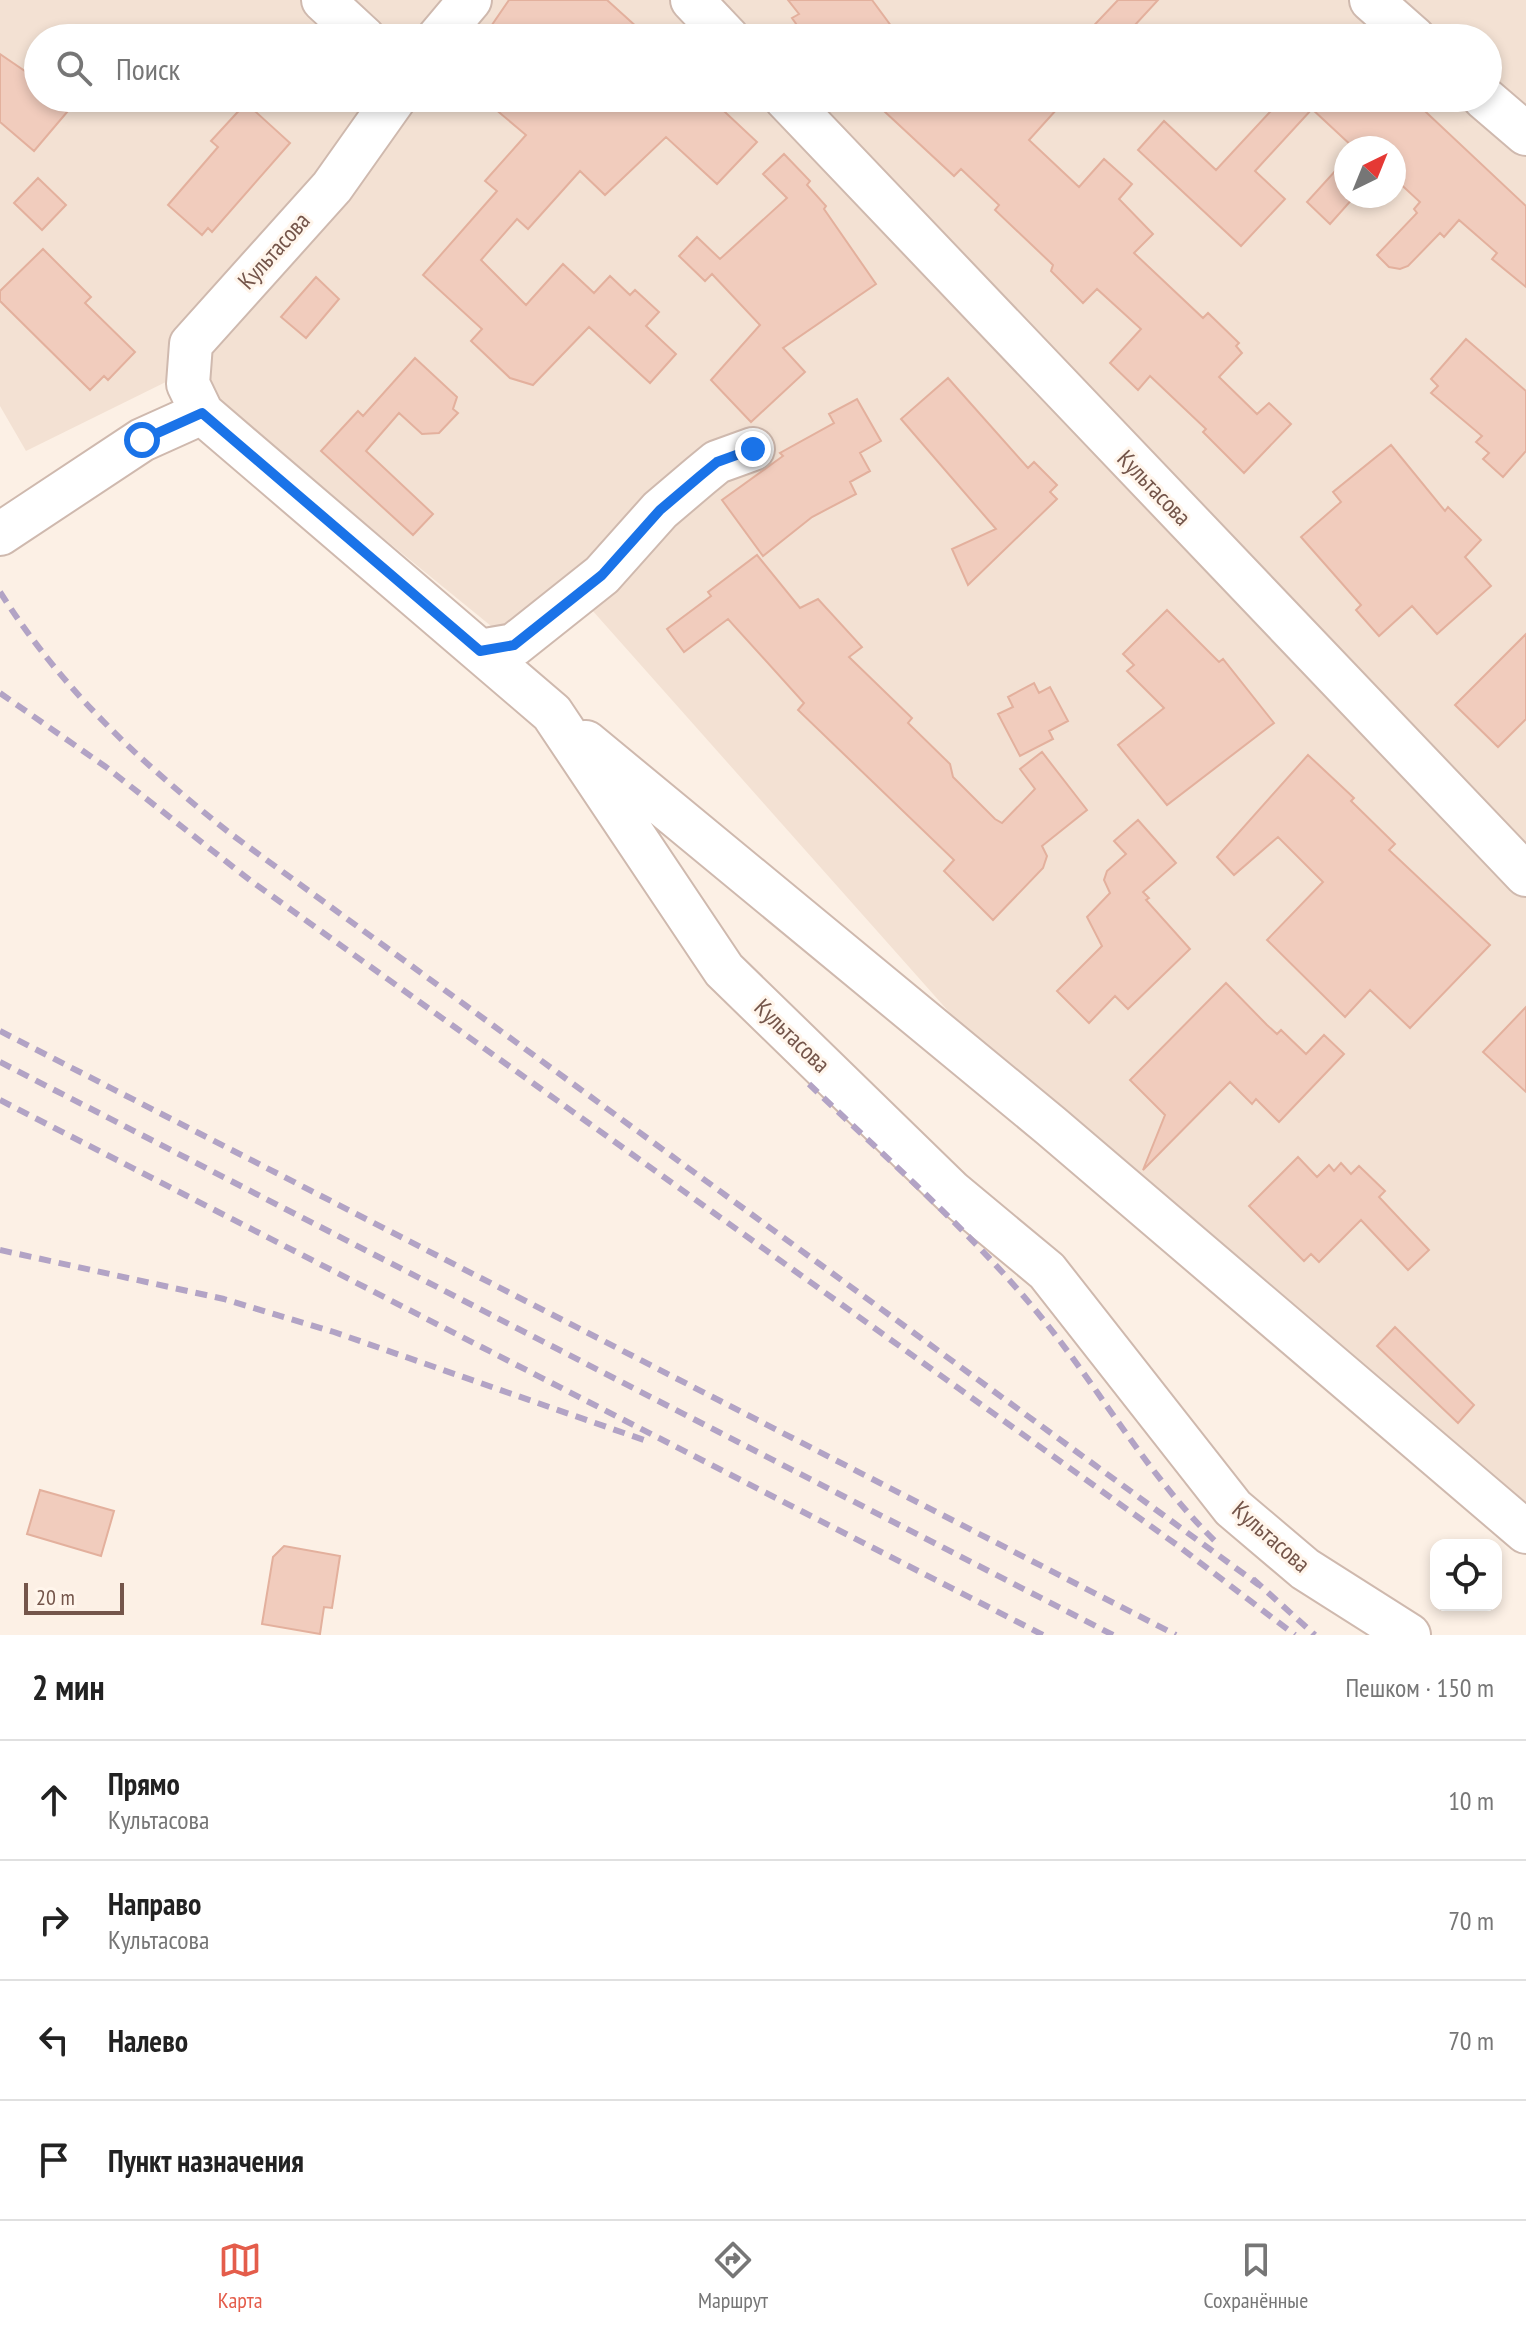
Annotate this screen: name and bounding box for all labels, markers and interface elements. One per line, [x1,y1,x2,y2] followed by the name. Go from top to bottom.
[24,24,1502,112] search box
[52,46,96,90] icon: search
[116,49,180,88] text: Поиск
[1334,136,1406,208] north arrow
[231,206,316,296] street label: Культасова
[124,422,160,458] route start
[735,431,771,467] route end
[1111,443,1198,532] street label: Культасова
[748,992,837,1079] street label: Культасова
[1226,1494,1317,1579] street label: Культасова
[1430,1539,1502,1611] map controls
[1430,1539,1502,1611] button: locate
[24,1579,124,1615] scale bar
[36,1583,75,1611] text: 20 m
[32,1665,105,1709] text: 2 мин
[1345,1671,1494,1704] text: Пешком · 150 m
[108,1764,180,1803] text: Прямо
[32,1778,76,1822] icon: ahead
[1448,1784,1494,1817] text: 10 m
[108,1803,209,1836] text: Культасова
[108,1884,201,1923] text: Направо
[32,1898,76,1942] icon: right
[1448,1904,1494,1937] text: 70 m
[108,1923,209,1956] text: Культасова
[32,2018,76,2062] icon: left
[108,2021,188,2060] text: Налево
[1448,2024,1494,2057] text: 70 m
[32,2138,76,2182] icon: arrive
[108,2141,304,2180] text: Пункт назначения
[218,2238,263,2314] tab: Карта
[698,2238,768,2314] tab: Маршрут
[1204,2238,1308,2314] tab: Сохранённые

